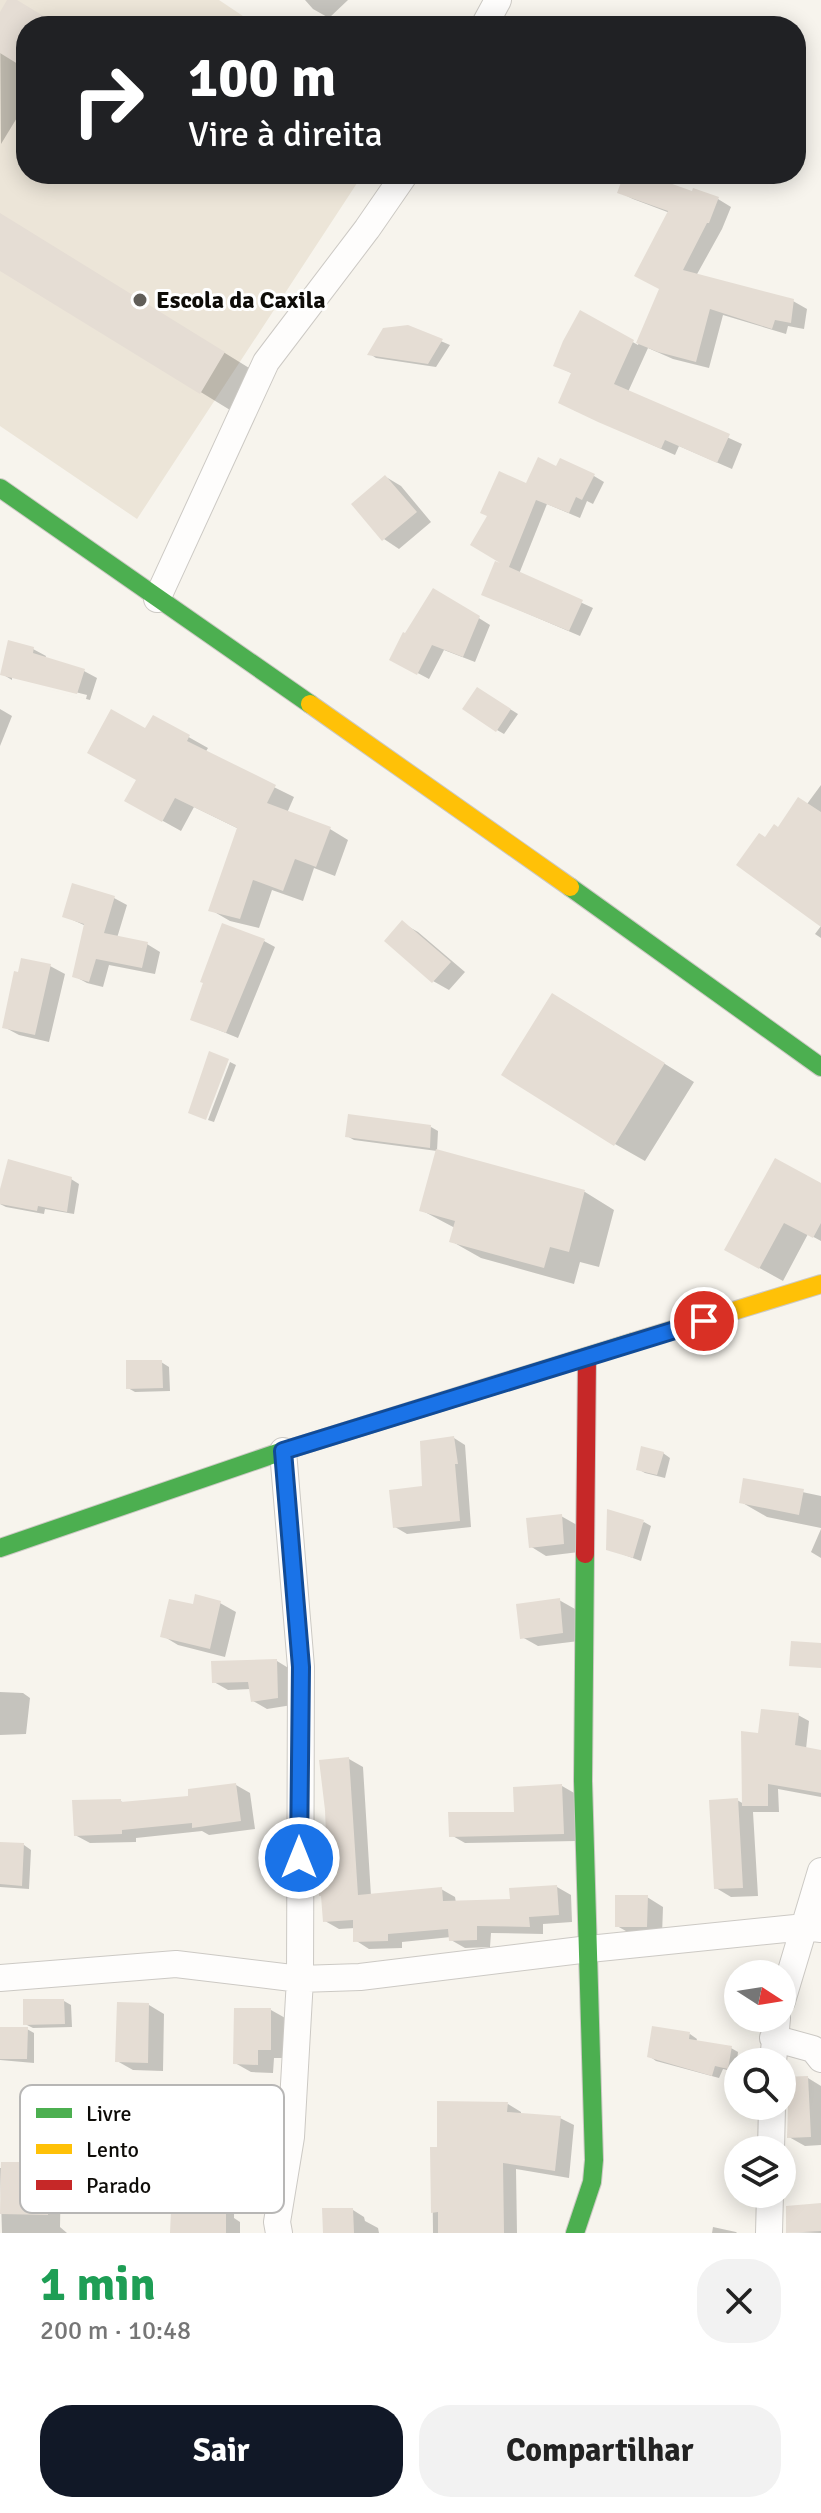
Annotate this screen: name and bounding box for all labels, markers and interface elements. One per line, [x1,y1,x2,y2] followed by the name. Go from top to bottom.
[188,43,336,112] text: 100 m
[56,48,160,152] icon: right
[188,112,383,157] text: Vire à direita
[156,285,326,315] place label: Escola da Caxila
[131,291,149,309] marker: Escola da Caxila
[670,1287,738,1355] pin
[682,1299,726,1343] icon: arrive
[257,1816,341,1900] position arrow
[724,1960,796,2032] north arrow
[724,1960,796,2208] map controls
[724,2048,796,2120] button: search
[20,2085,284,2213] legend
[86,2100,132,2127] text: Livre
[86,2136,139,2163] text: Lento
[724,2136,796,2208] button: layers
[86,2172,151,2199] text: Parado
[40,2255,156,2314] text: 1 min
[697,2259,781,2343] button: close
[40,2315,191,2347] text: 200 m · 10:48
[40,2405,403,2497] button: Sair
[419,2405,781,2497] button: Compartilhar

